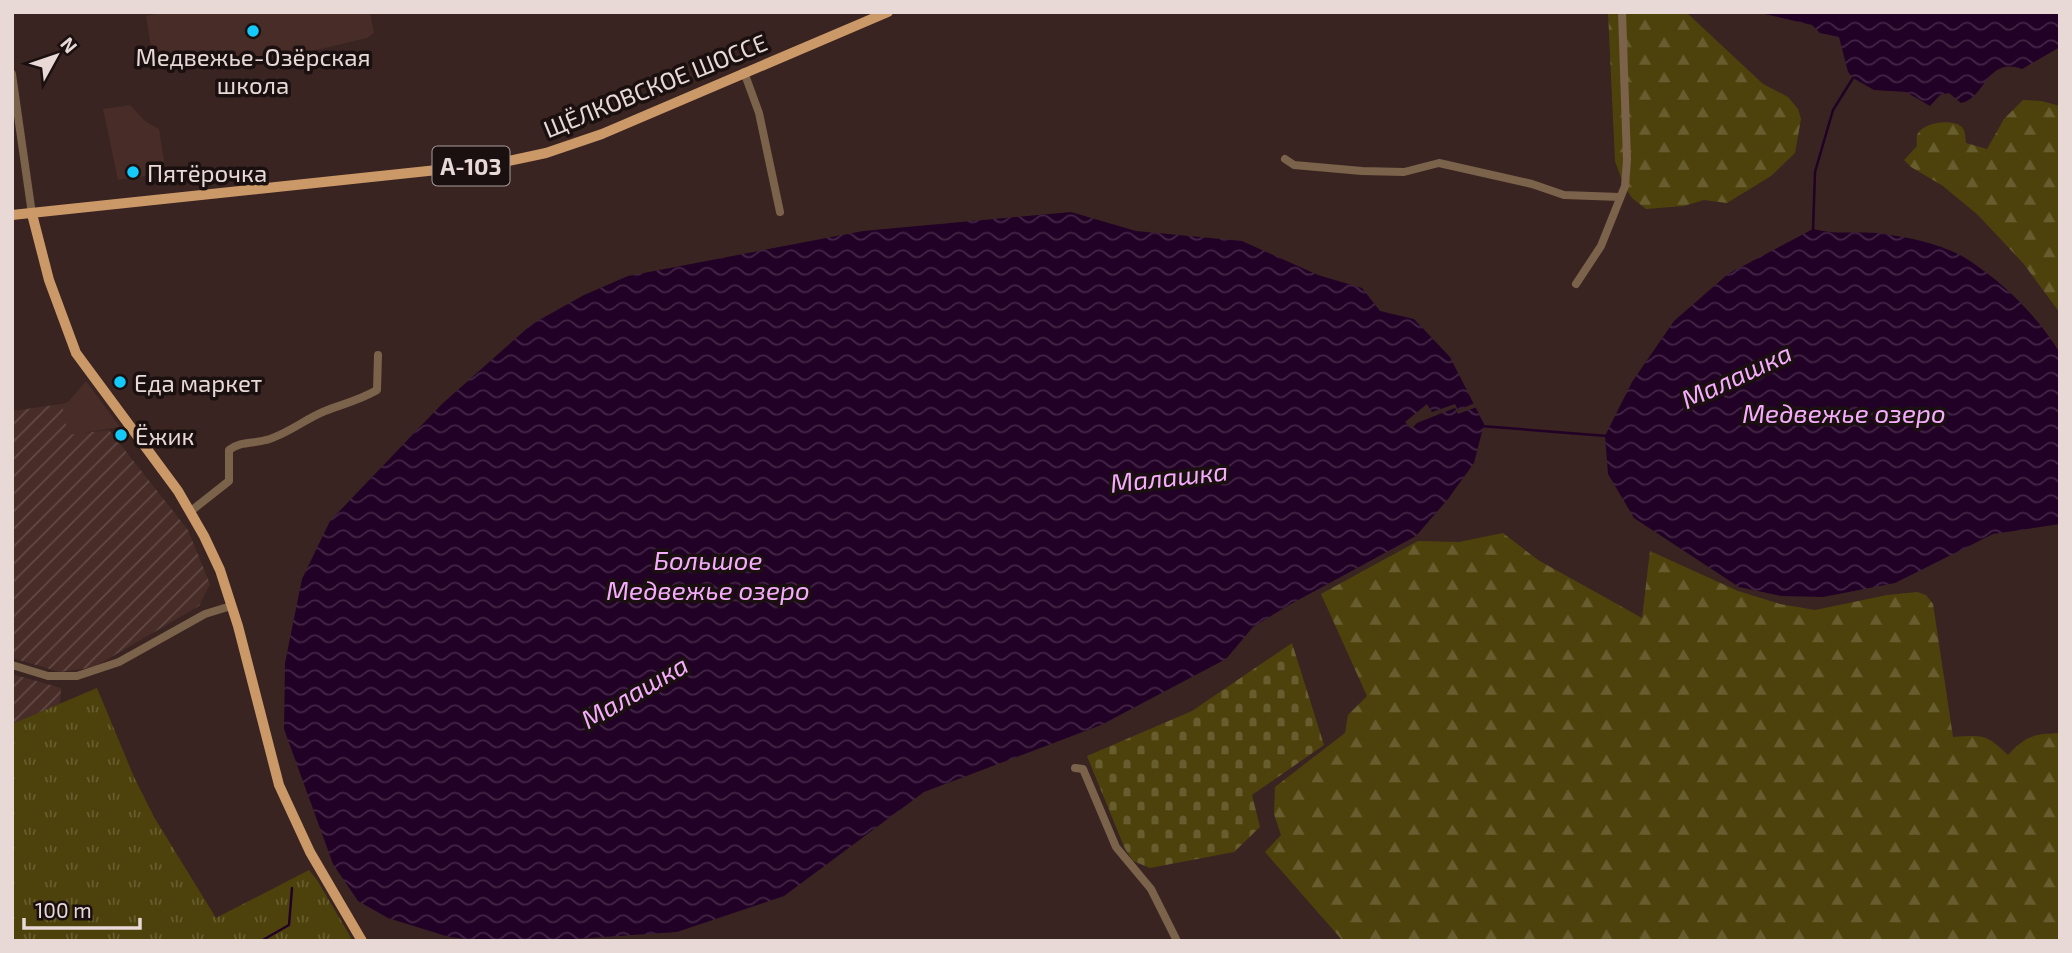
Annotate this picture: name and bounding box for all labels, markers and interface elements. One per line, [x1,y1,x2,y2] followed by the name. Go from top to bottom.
[21,21,91,91] north arrow
[245,23,261,39] marker: Медвежье-Озёрская школа
[539,27,771,143] street label: ЩЁЛКОВСКОЕ ШОССЕ
[56,32,83,57] text: N
[136,42,370,99] place label: Медвежье-Озёрская школа
[433,146,510,186] road number: А-103
[147,158,267,187] place label: Пятёрочка
[125,164,141,180] marker: Пятёрочка
[1676,336,1796,414] water label: Малашка
[134,368,263,397] place label: Еда маркет
[112,374,128,390] marker: Еда маркет
[1742,397,1946,428] water label: Медвежье озеро
[135,421,194,450] place label: Ёжик
[113,427,129,443] marker: Ёжик
[1109,454,1229,498] water label: Малашка
[606,544,810,605] water label: Большое Медвежье озеро
[575,648,693,734] water label: Малашка
[24,886,140,930] scale bar
[35,897,92,922] text: 100 m

